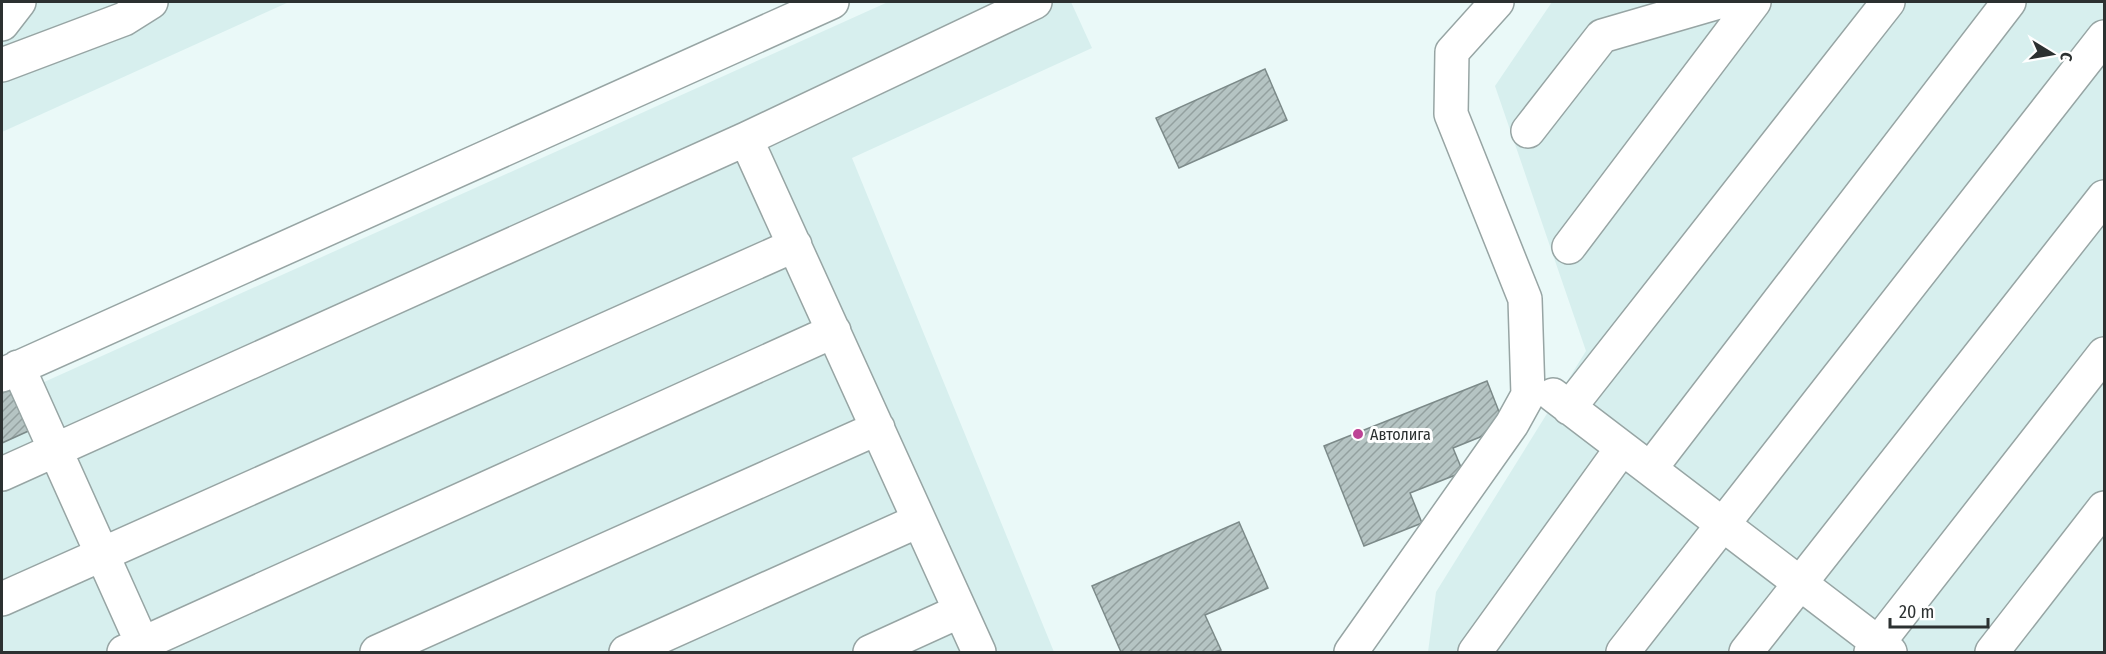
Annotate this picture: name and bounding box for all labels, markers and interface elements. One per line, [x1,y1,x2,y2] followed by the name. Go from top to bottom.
[2022,24,2082,84] north arrow
[2056,51,2076,63] text: С
[1370,425,1431,444] place label: Автолига
[1351,427,1365,441] marker: Автолига
[1890,591,1988,629] scale bar
[1899,601,1934,623] text: 20 m

